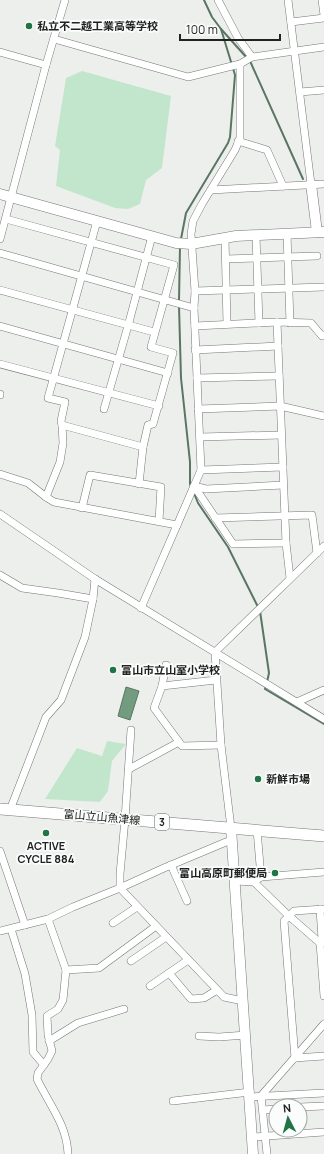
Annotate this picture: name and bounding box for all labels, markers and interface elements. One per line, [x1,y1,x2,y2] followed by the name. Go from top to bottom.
[180,16,280,42] scale bar
[37,18,158,33] place label: 私立不二越工業高等学校
[24,21,34,31] marker: 私立不二越工業高等学校
[186,21,218,38] text: 100 m
[121,662,220,677] place label: 富山市立山室小学校
[108,665,118,675] marker: 富山市立山室小学校
[266,771,310,786] place label: 新鮮市場
[253,774,263,784] marker: 新鮮市場
[63,806,141,827] street label: 富山立山魚津線
[155,814,169,830] road number: 3
[41,828,51,838] marker: ACTIVE CYCLE 884
[18,838,75,866] place label: ACTIVE CYCLE 884
[179,865,267,880] place label: 富山高原町郵便局
[270,868,280,878] marker: 富山高原町郵便局
[268,1098,308,1138] north arrow
[282,1100,292,1115] text: N

